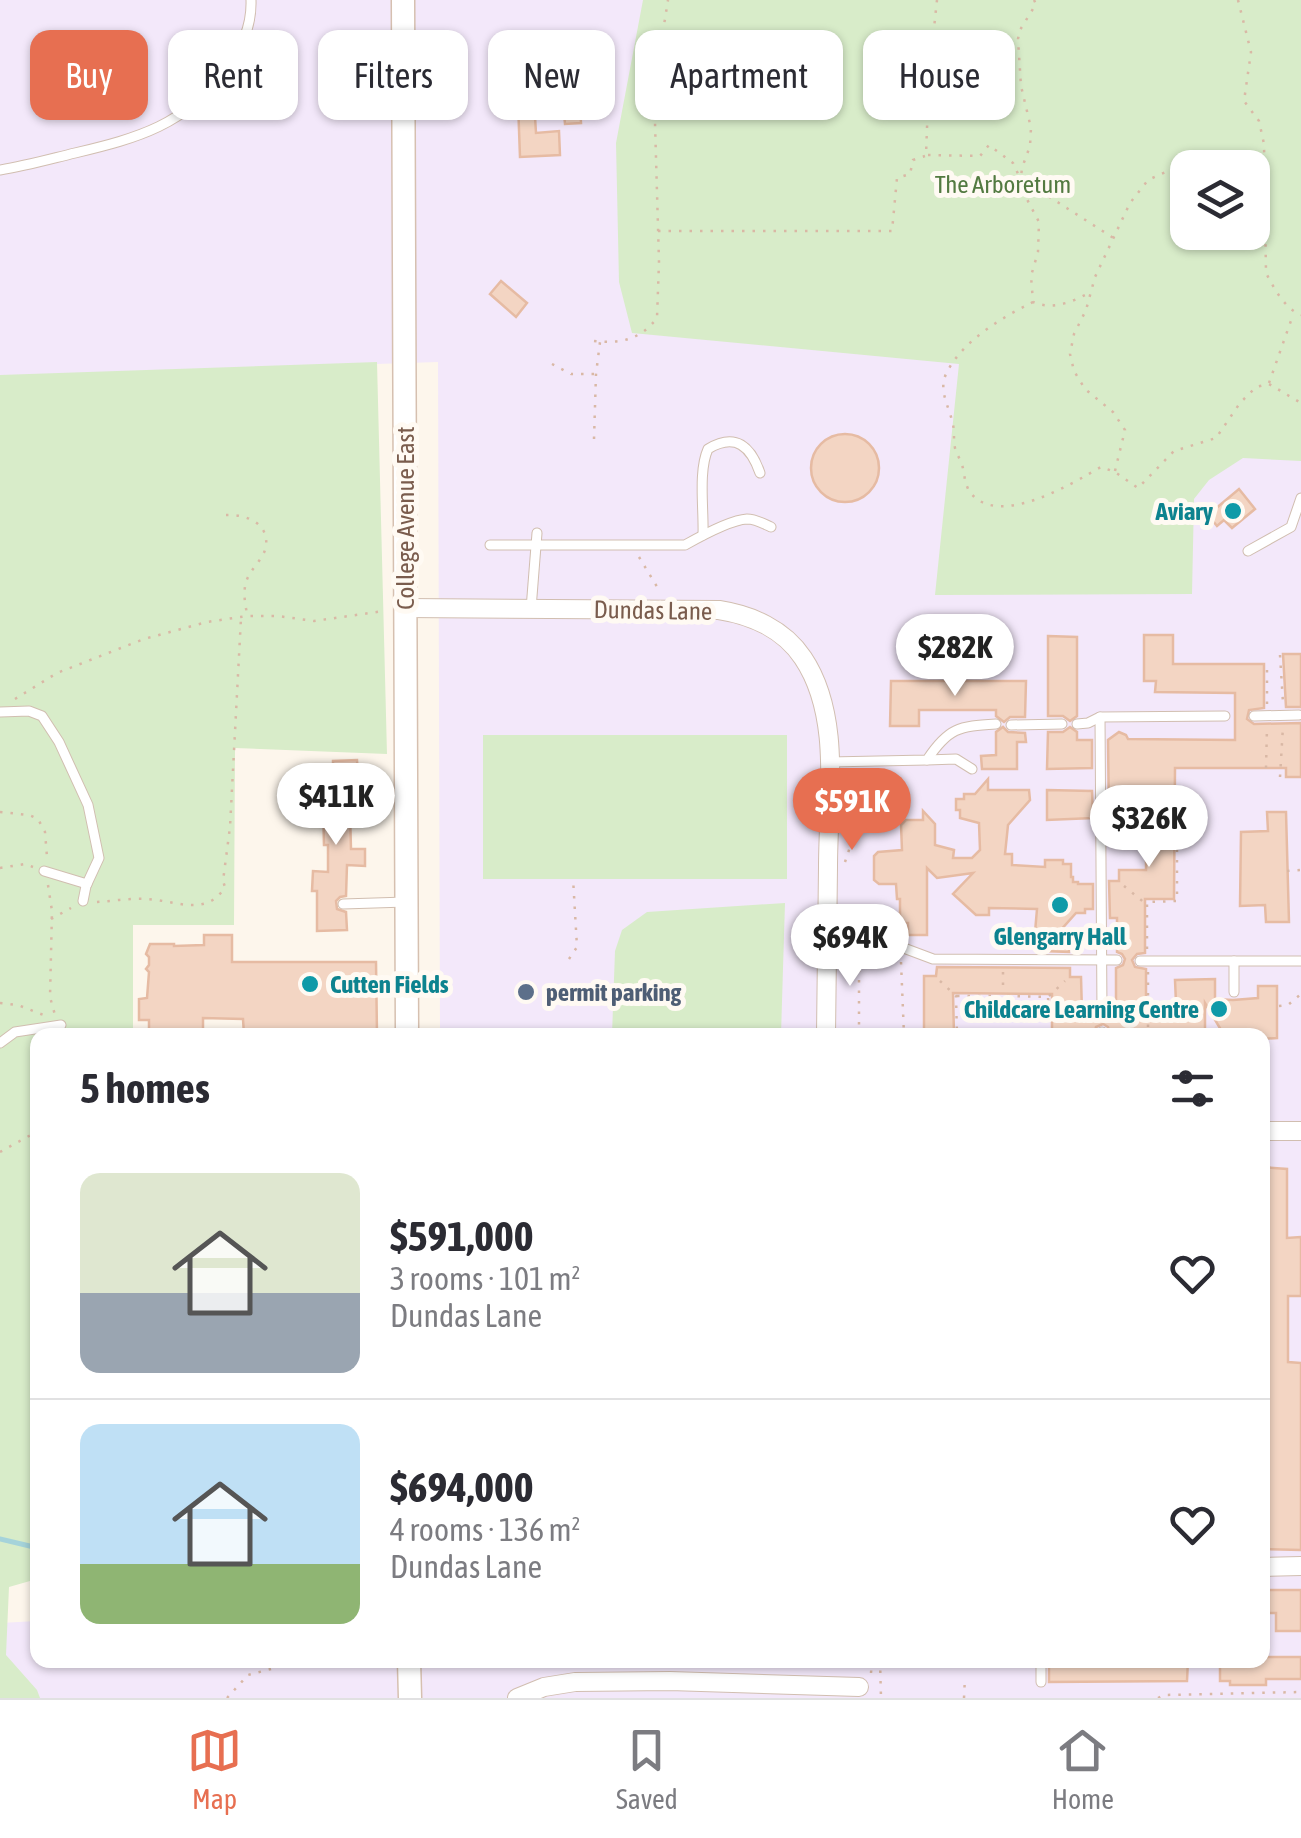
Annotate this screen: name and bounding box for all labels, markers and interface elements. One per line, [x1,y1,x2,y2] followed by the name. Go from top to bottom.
[30,30,148,120] chip: Buy
[168,30,298,120] chip: Rent
[318,30,468,120] chip: Filters
[488,30,615,120] chip: New
[635,30,843,120] chip: Apartment
[863,30,1015,120] chip: House
[1170,150,1270,250] map controls
[1170,150,1270,250] button: layers
[935,170,1071,198] park label: The Arboretum
[391,426,419,610] street label: College Avenue East
[1154,497,1214,525] place label: Aviary
[1222,500,1244,522] marker: Aviary
[593,595,713,625] street label: Dundas Lane
[885,614,1025,699] pin: $282K
[918,628,992,665] text: $282K
[266,763,406,848] pin: $411K
[782,768,922,853] pin: $591K
[299,777,373,814] text: $411K
[815,782,889,819] text: $591K
[1079,785,1219,870] pin: $326K
[1112,799,1186,836] text: $326K
[1049,894,1071,916] marker: Glengarry Hall
[780,904,920,989] pin: $694K
[813,918,887,955] text: $694K
[994,922,1127,950] place label: Glengarry Hall
[330,970,449,998] place label: Cutten Fields
[299,973,321,995] marker: Cutten Fields
[546,978,682,1006] place label: permit parking
[515,981,537,1003] marker: permit parking
[964,995,1199,1023] place label: Childcare Learning Centre
[1208,998,1230,1020] marker: Childcare Learning Centre
[1165,1061,1220,1116] icon: filters
[80,1064,210,1112] text: 5 homes
[390,1212,534,1260] text: $591,000
[160,1213,280,1333] icon: home
[1165,1246,1220,1301] icon: heart
[390,1260,580,1297] text: 3 rooms · 101 m²
[390,1297,542,1334] text: Dundas Lane
[390,1463,534,1511] text: $694,000
[160,1464,280,1584] icon: home
[1165,1497,1220,1552] icon: heart
[390,1511,580,1548] text: 4 rooms · 136 m²
[390,1548,542,1585] text: Dundas Lane
[187,1723,242,1815] tab: Map
[616,1723,678,1815] tab: Saved
[1052,1723,1114,1815] tab: Home

